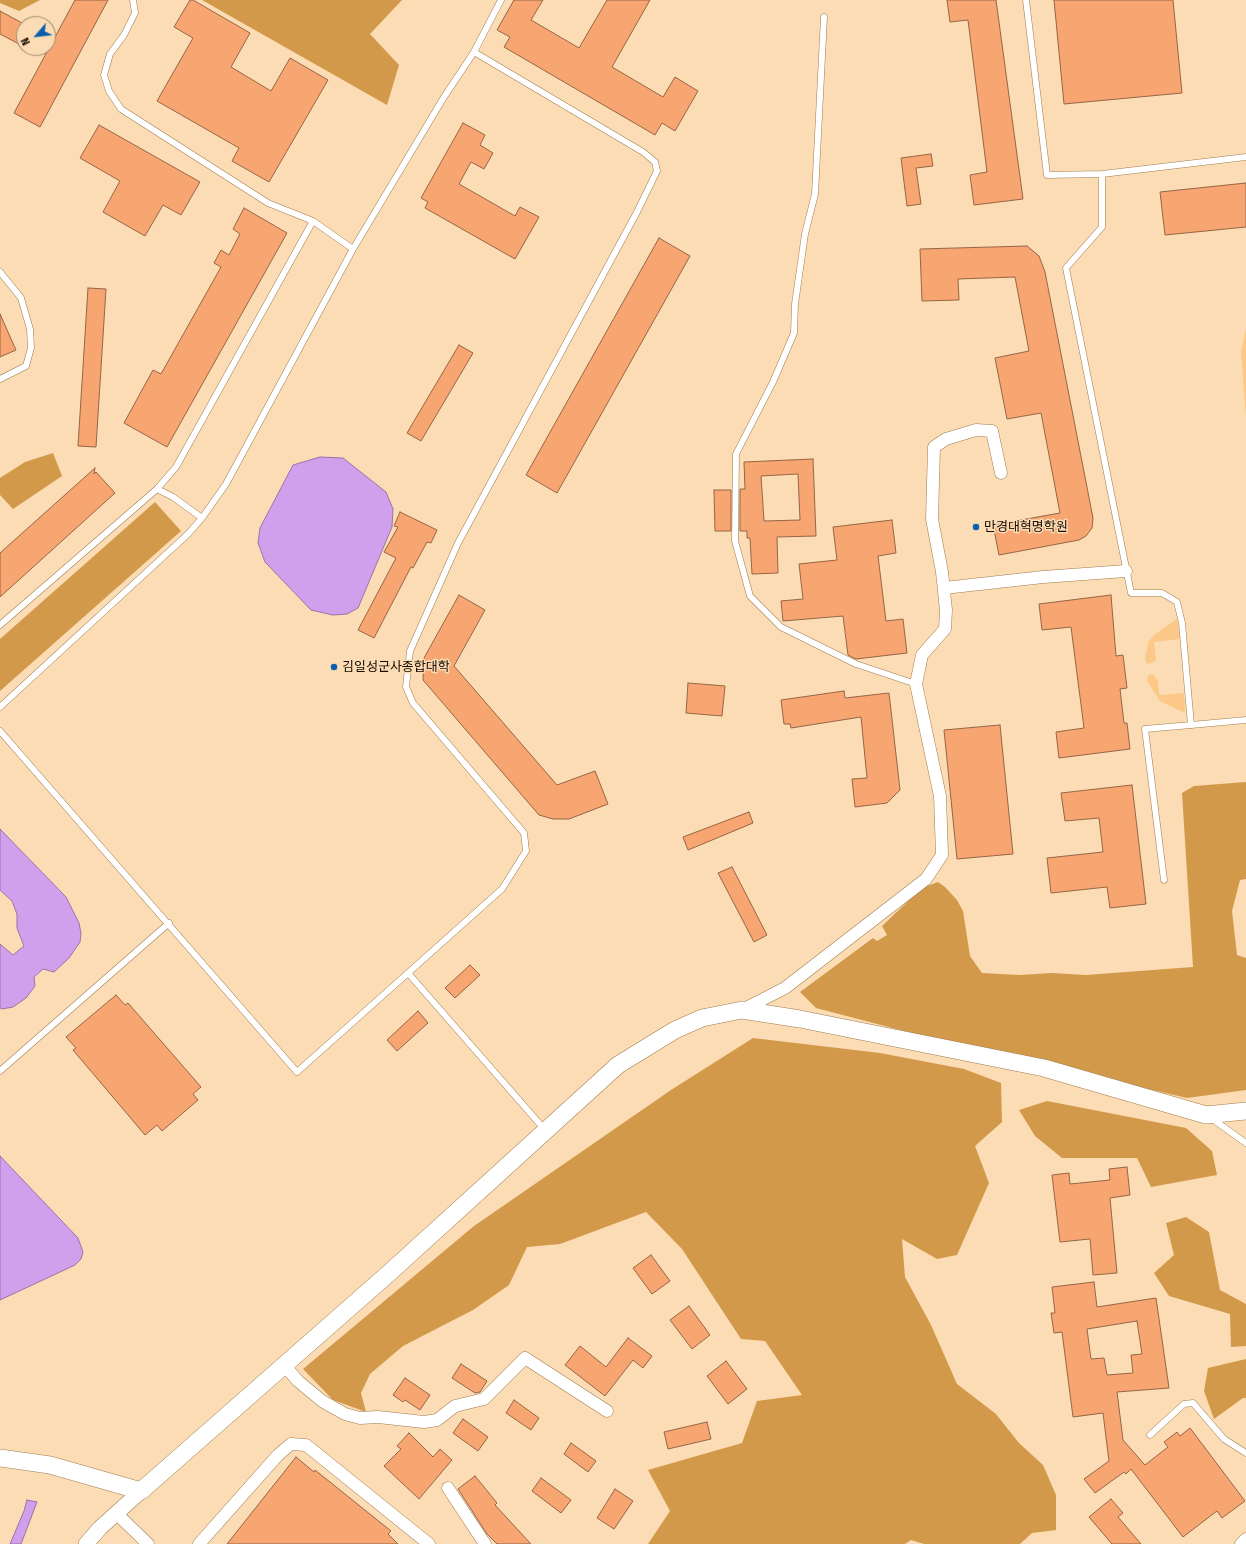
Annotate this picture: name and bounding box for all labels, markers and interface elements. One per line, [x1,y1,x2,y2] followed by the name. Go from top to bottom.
[16,16,56,56] north arrow
[19,35,33,47] text: N
[984,519,1068,535] place label: 만경대혁명학원
[971,522,981,532] marker: 만경대혁명학원
[342,659,450,675] place label: 김일성군사종합대학
[329,662,339,672] marker: 김일성군사종합대학

